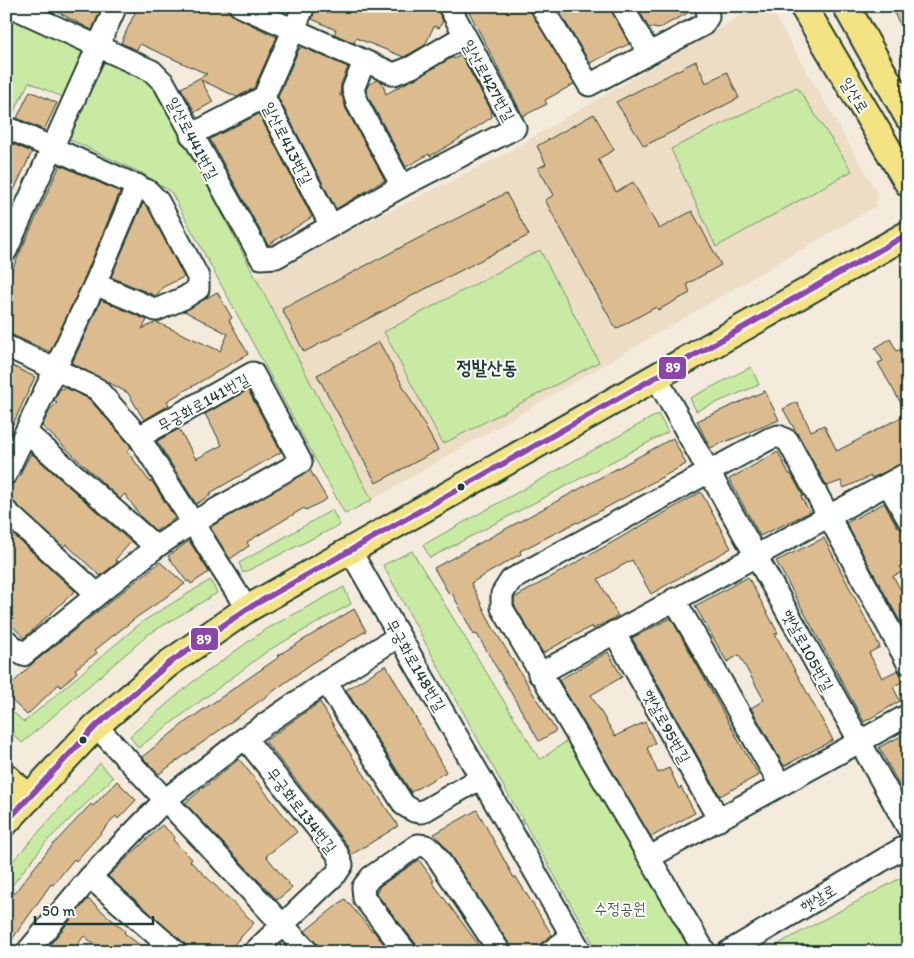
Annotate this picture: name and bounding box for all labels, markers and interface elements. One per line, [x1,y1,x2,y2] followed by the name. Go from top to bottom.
[458,36,519,124] street label: 일산로427번길
[836,74,873,117] street label: 일산로
[163,94,222,183] street label: 일산로441번길
[259,99,317,188] street label: 일산로413번길
[456,356,518,379] district label: 정발산동
[658,356,687,380] line badge: 89
[666,359,681,376] text: 89
[154,369,252,435] street label: 무궁화로141번길
[456,482,466,492] unlabelled marker
[777,606,838,694] street label: 햇살로105번길
[382,616,450,715] street label: 무궁화로148번길
[190,627,219,651] line badge: 89
[197,631,212,648] text: 89
[639,686,695,766] street label: 햇살로95번길
[78,735,88,745] unlabelled marker
[262,764,341,857] street label: 무궁화로134번길
[797,880,840,917] street label: 햇살로
[35,893,152,925] scale bar
[594,899,646,918] park label: 수정공원
[42,902,75,920] text: 50 m

